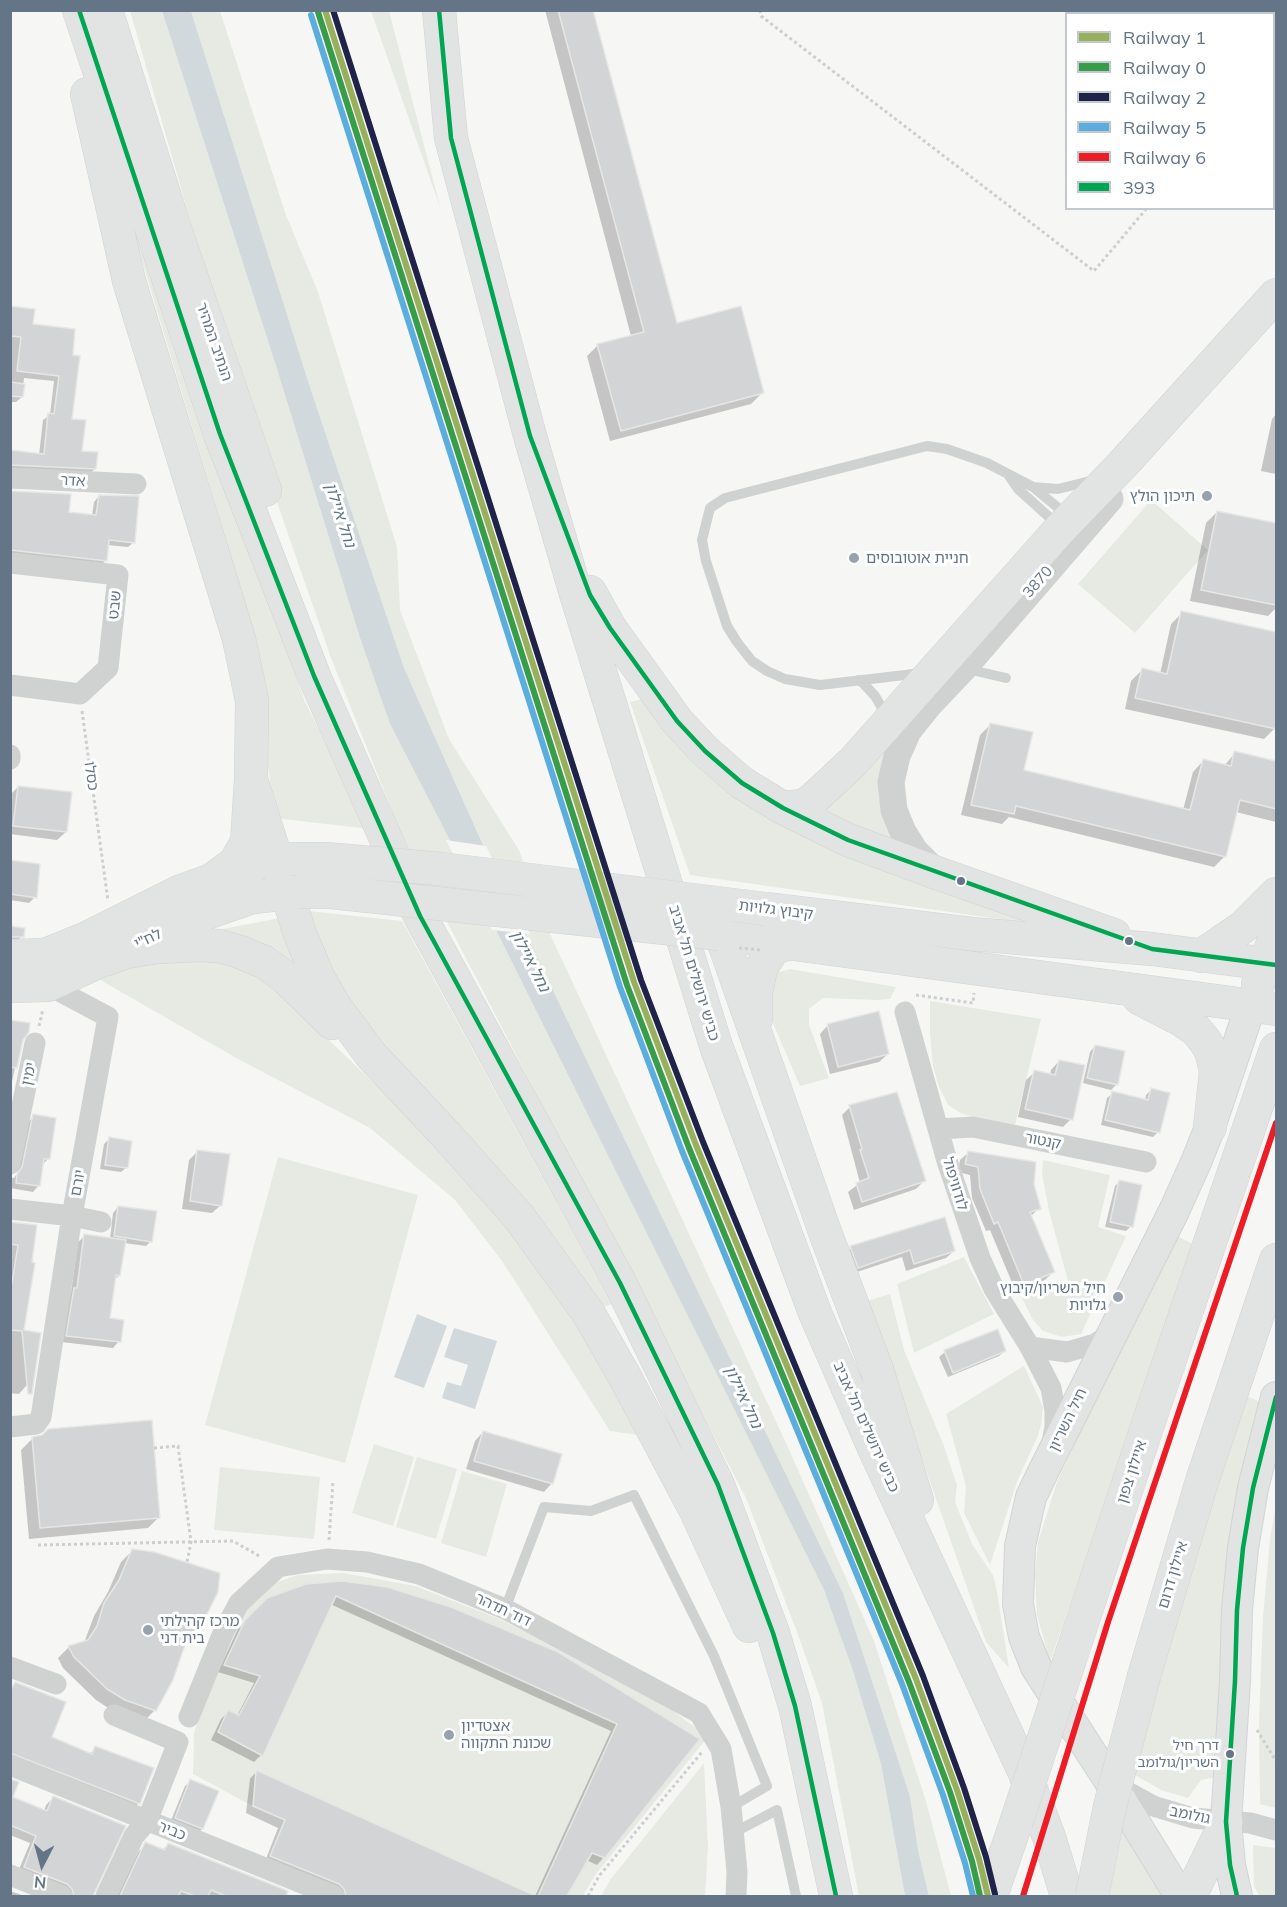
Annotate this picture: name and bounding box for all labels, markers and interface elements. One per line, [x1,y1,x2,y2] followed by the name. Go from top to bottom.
[1065,12,1275,210] legend
[1123,26,1206,49] text: Railway 1
[1123,56,1206,79] text: Railway 0
[1123,86,1206,109] text: Railway 2
[1123,116,1206,139] text: Railway 5
[1123,146,1206,169] text: Railway 6
[1123,176,1155,199] text: 393
[192,300,236,384] street label: הנתיב המהיר
[60,471,86,491] street label: אדר
[321,480,359,550] water label: נחל איילון
[1130,487,1195,505] place label: תיכון הולץ
[1200,489,1214,503] marker: תיכון הולץ
[866,549,969,567] place label: חניית אוטובוסים
[847,551,861,565] marker: חניית אוטובוסים
[1019,563,1057,601] street label: 3870
[105,590,125,620] street label: שבט
[80,760,102,792] street label: כסלו
[955,875,967,887] unlabelled marker
[738,897,814,923] street label: קיבוץ גלויות
[665,903,723,1043] street label: כביש ירושלים תל אביב
[131,925,165,953] street label: לח"י
[506,927,554,995] water label: נחל איילון
[1123,935,1135,947] unlabelled marker
[18,1061,40,1087] street label: ימין
[1023,1129,1063,1153] street label: קנטור
[938,1155,972,1213] street label: לודוויפול
[67,1168,89,1198] street label: יורם
[1000,1279,1106,1314] place label: חיל השריון/קיבוץ גלויות
[1111,1290,1125,1304] marker: חיל השריון/קיבוץ גלויות
[829,1359,903,1495] street label: כביש ירושלים תל אביב
[720,1363,766,1431] water label: נחל איילון
[1045,1385,1091,1455] street label: חיל השריון
[1113,1438,1151,1506] street label: איילון צפון
[1154,1539,1192,1611] street label: איילון דרום
[472,1589,534,1631] street label: דוד תדהר
[160,1612,240,1647] place label: מרכז קהילתי בית דני
[141,1623,155,1637] marker: מרכז קהילתי בית דני
[461,1717,551,1752] place label: אצטדיון שכונת התקווה
[442,1728,456,1742] marker: אצטדיון שכונת התקווה
[1138,1738,1219,1770] place label: דרך חיל השריון/גולומב
[1224,1748,1236,1760] marker: דרך חיל השריון/גולומב
[1168,1802,1212,1828] street label: גולומב
[156,1817,188,1845] street label: כביר
[12,1835,72,1895] north arrow
[33,1872,47,1893] text: N

